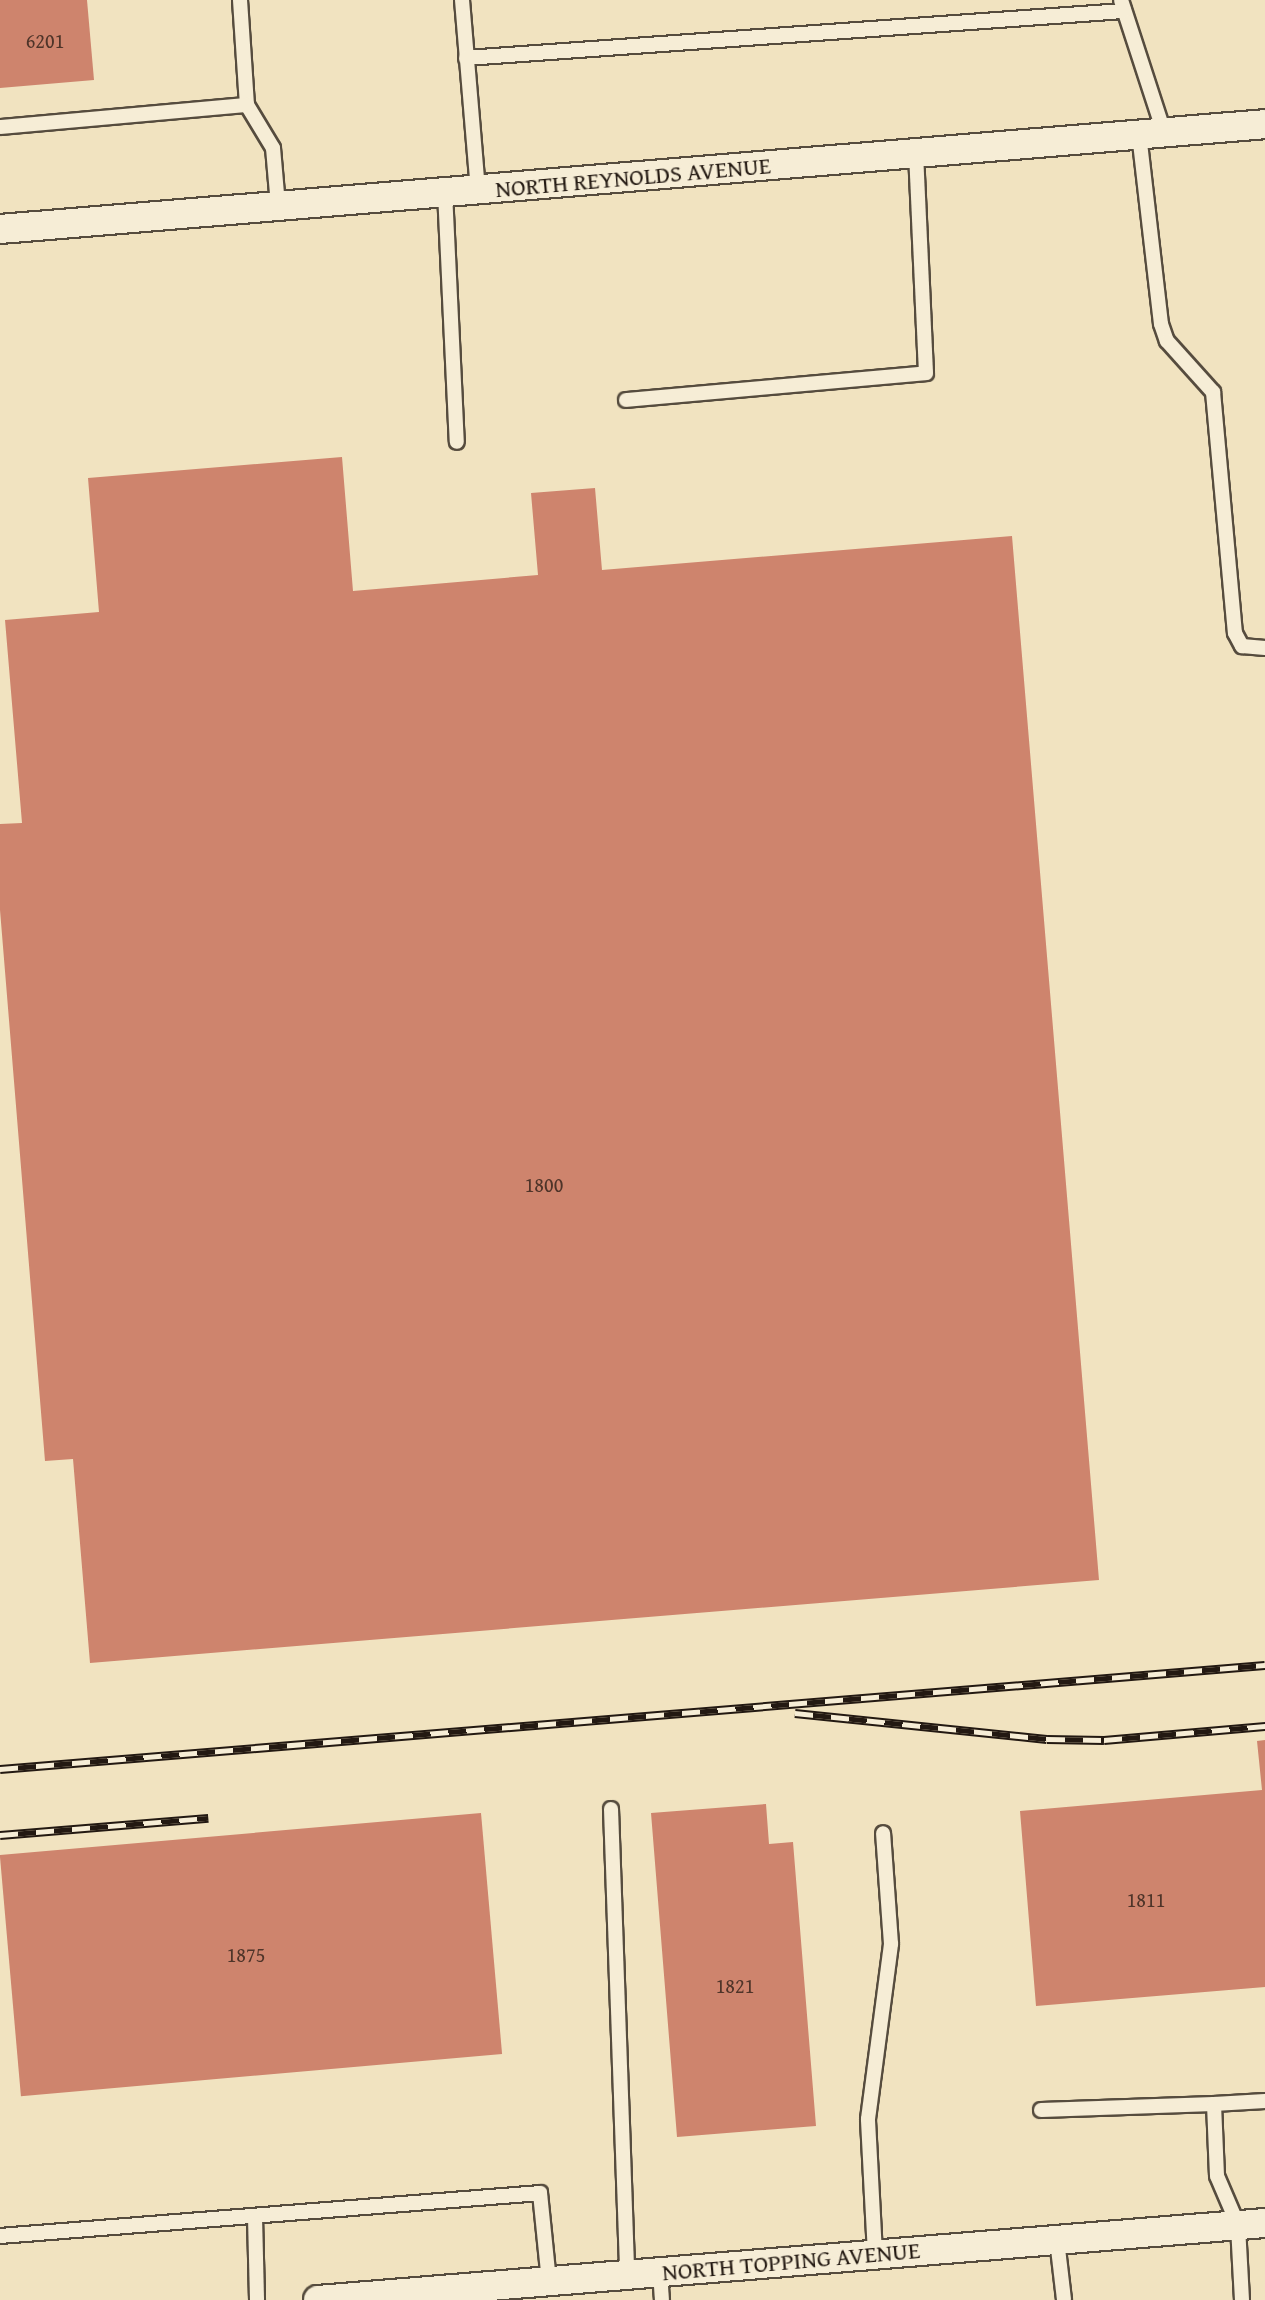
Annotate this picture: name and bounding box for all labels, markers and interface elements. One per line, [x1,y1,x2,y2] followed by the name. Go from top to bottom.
[26,28,64,52] house number: 6201
[494,151,772,203] street label: NORTH REYNOLDS AVENUE
[525,1172,563,1196] house number: 1800
[1127,1887,1165,1911] house number: 1811
[227,1942,265,1966] house number: 1875
[716,1973,754,1997] house number: 1821
[661,2235,921,2287] street label: NORTH TOPPING AVENUE

